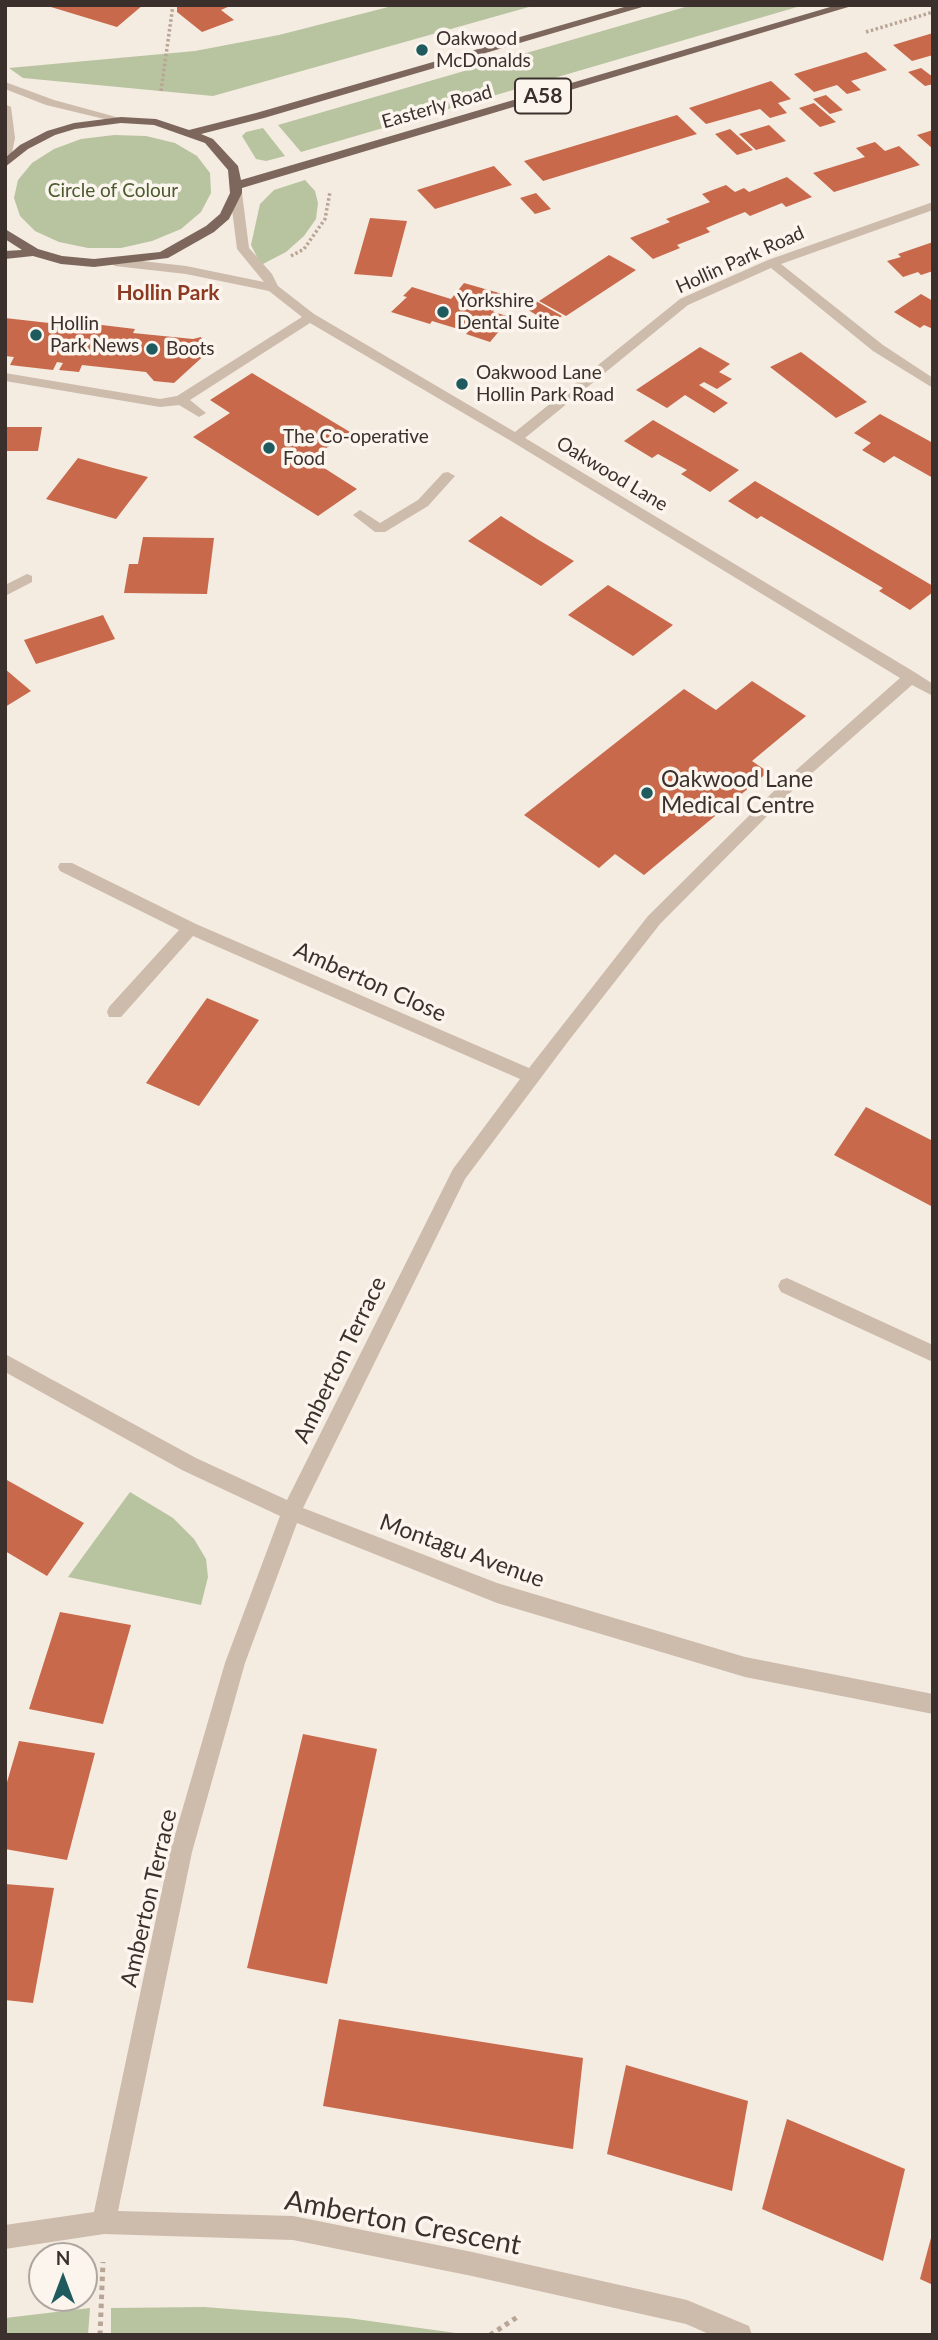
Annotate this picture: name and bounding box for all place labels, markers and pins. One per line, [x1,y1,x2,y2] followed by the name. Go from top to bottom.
[436,28,531,72] place label: Oakwood McDonalds
[414,42,430,58] marker: Oakwood McDonalds
[457,290,559,334] place label: Yorkshire Dental Suite
[435,304,451,320] marker: Yorkshire Dental Suite
[50,313,139,357] place label: Hollin Park News
[28,327,44,343] marker: Hollin Park News
[166,338,215,360] place label: Boots
[144,341,160,357] marker: Boots
[476,362,614,406] place label: Oakwood Lane Hollin Park Road
[454,376,470,392] marker: Oakwood Lane Hollin Park Road
[283,426,429,470] place label: The Co-operative Food
[261,440,277,456] marker: The Co-operative Food
[661,766,815,820] place label: Oakwood Lane Medical Centre
[639,785,655,801] marker: Oakwood Lane Medical Centre

